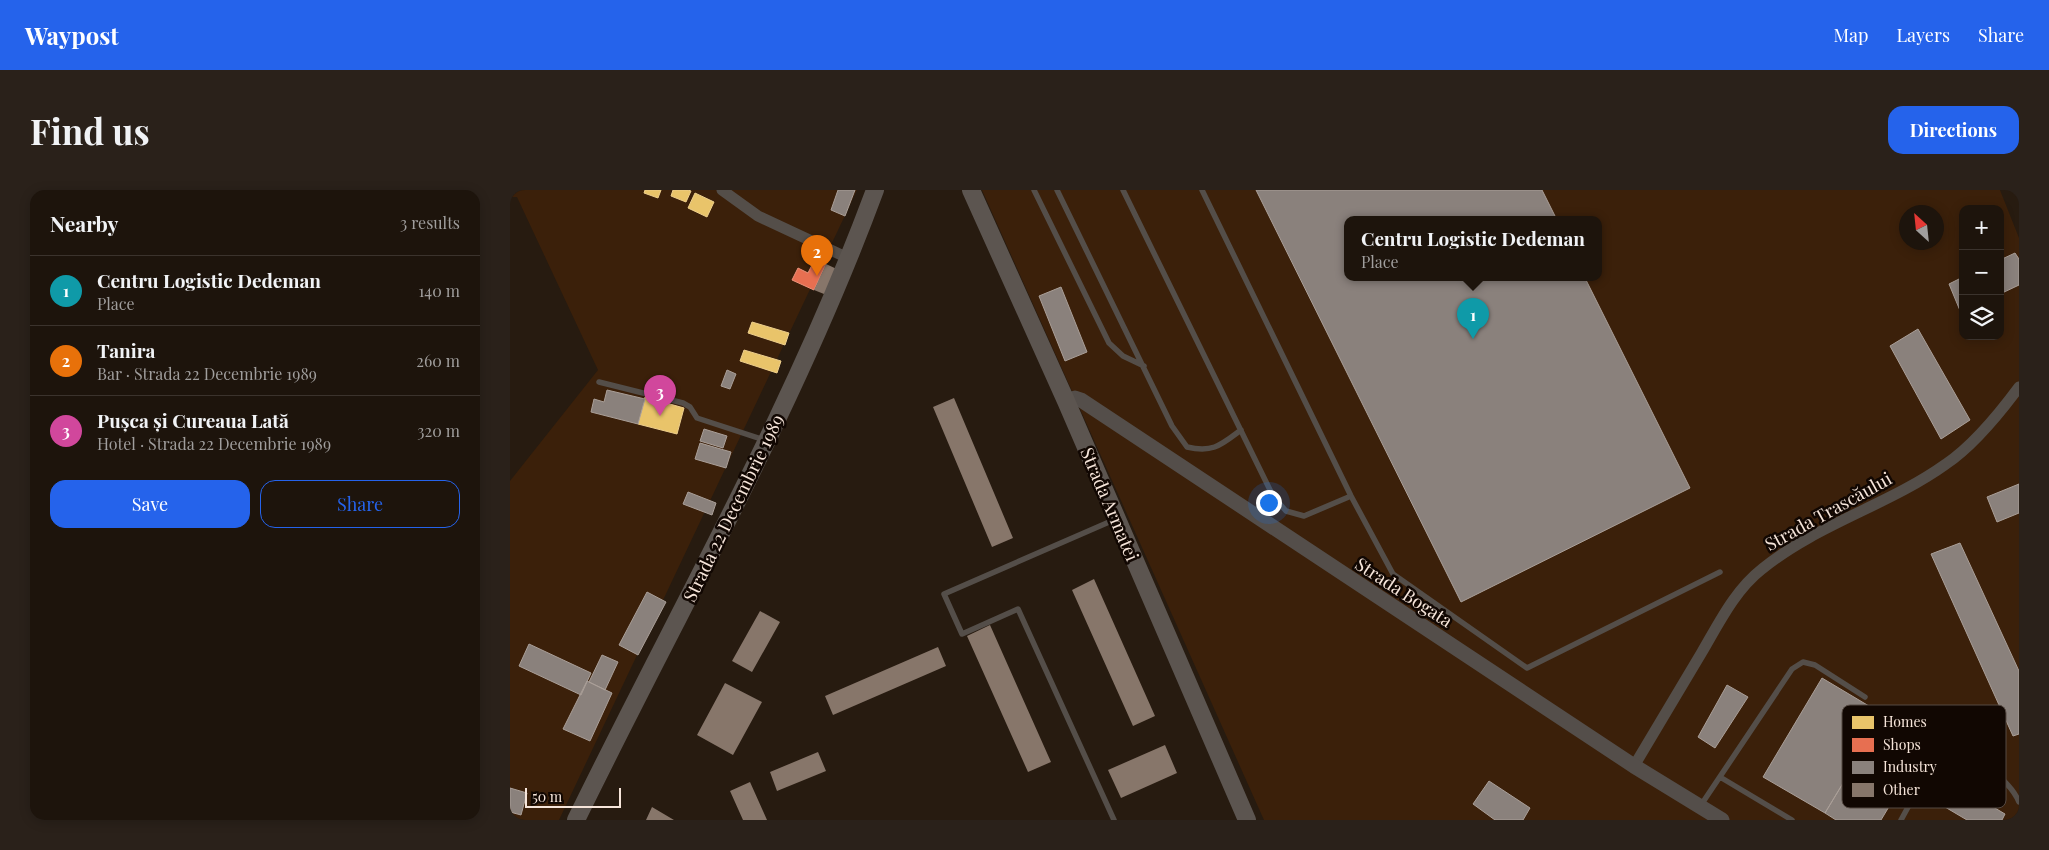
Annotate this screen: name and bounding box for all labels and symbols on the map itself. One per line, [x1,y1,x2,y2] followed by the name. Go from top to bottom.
[1899,205,1944,250] north arrow
[801,235,833,276] pin: 2
[1457,298,1489,339] pin: 1
[644,375,676,416] pin: 3
[677,410,789,606] street label: Strada 22 Decembrie 1989
[1075,444,1145,564] street label: Strada Armatei
[1760,466,1896,556] street label: Strada Trascăului
[1256,490,1282,516] your location
[1351,552,1457,632] street label: Strada Bogata
[1842,705,2006,808] legend
[1883,712,1927,731] text: Homes
[1883,735,1921,754] text: Shops
[1883,757,1937,776] text: Industry
[1883,780,1921,799] text: Other
[525,785,621,808] scale bar

